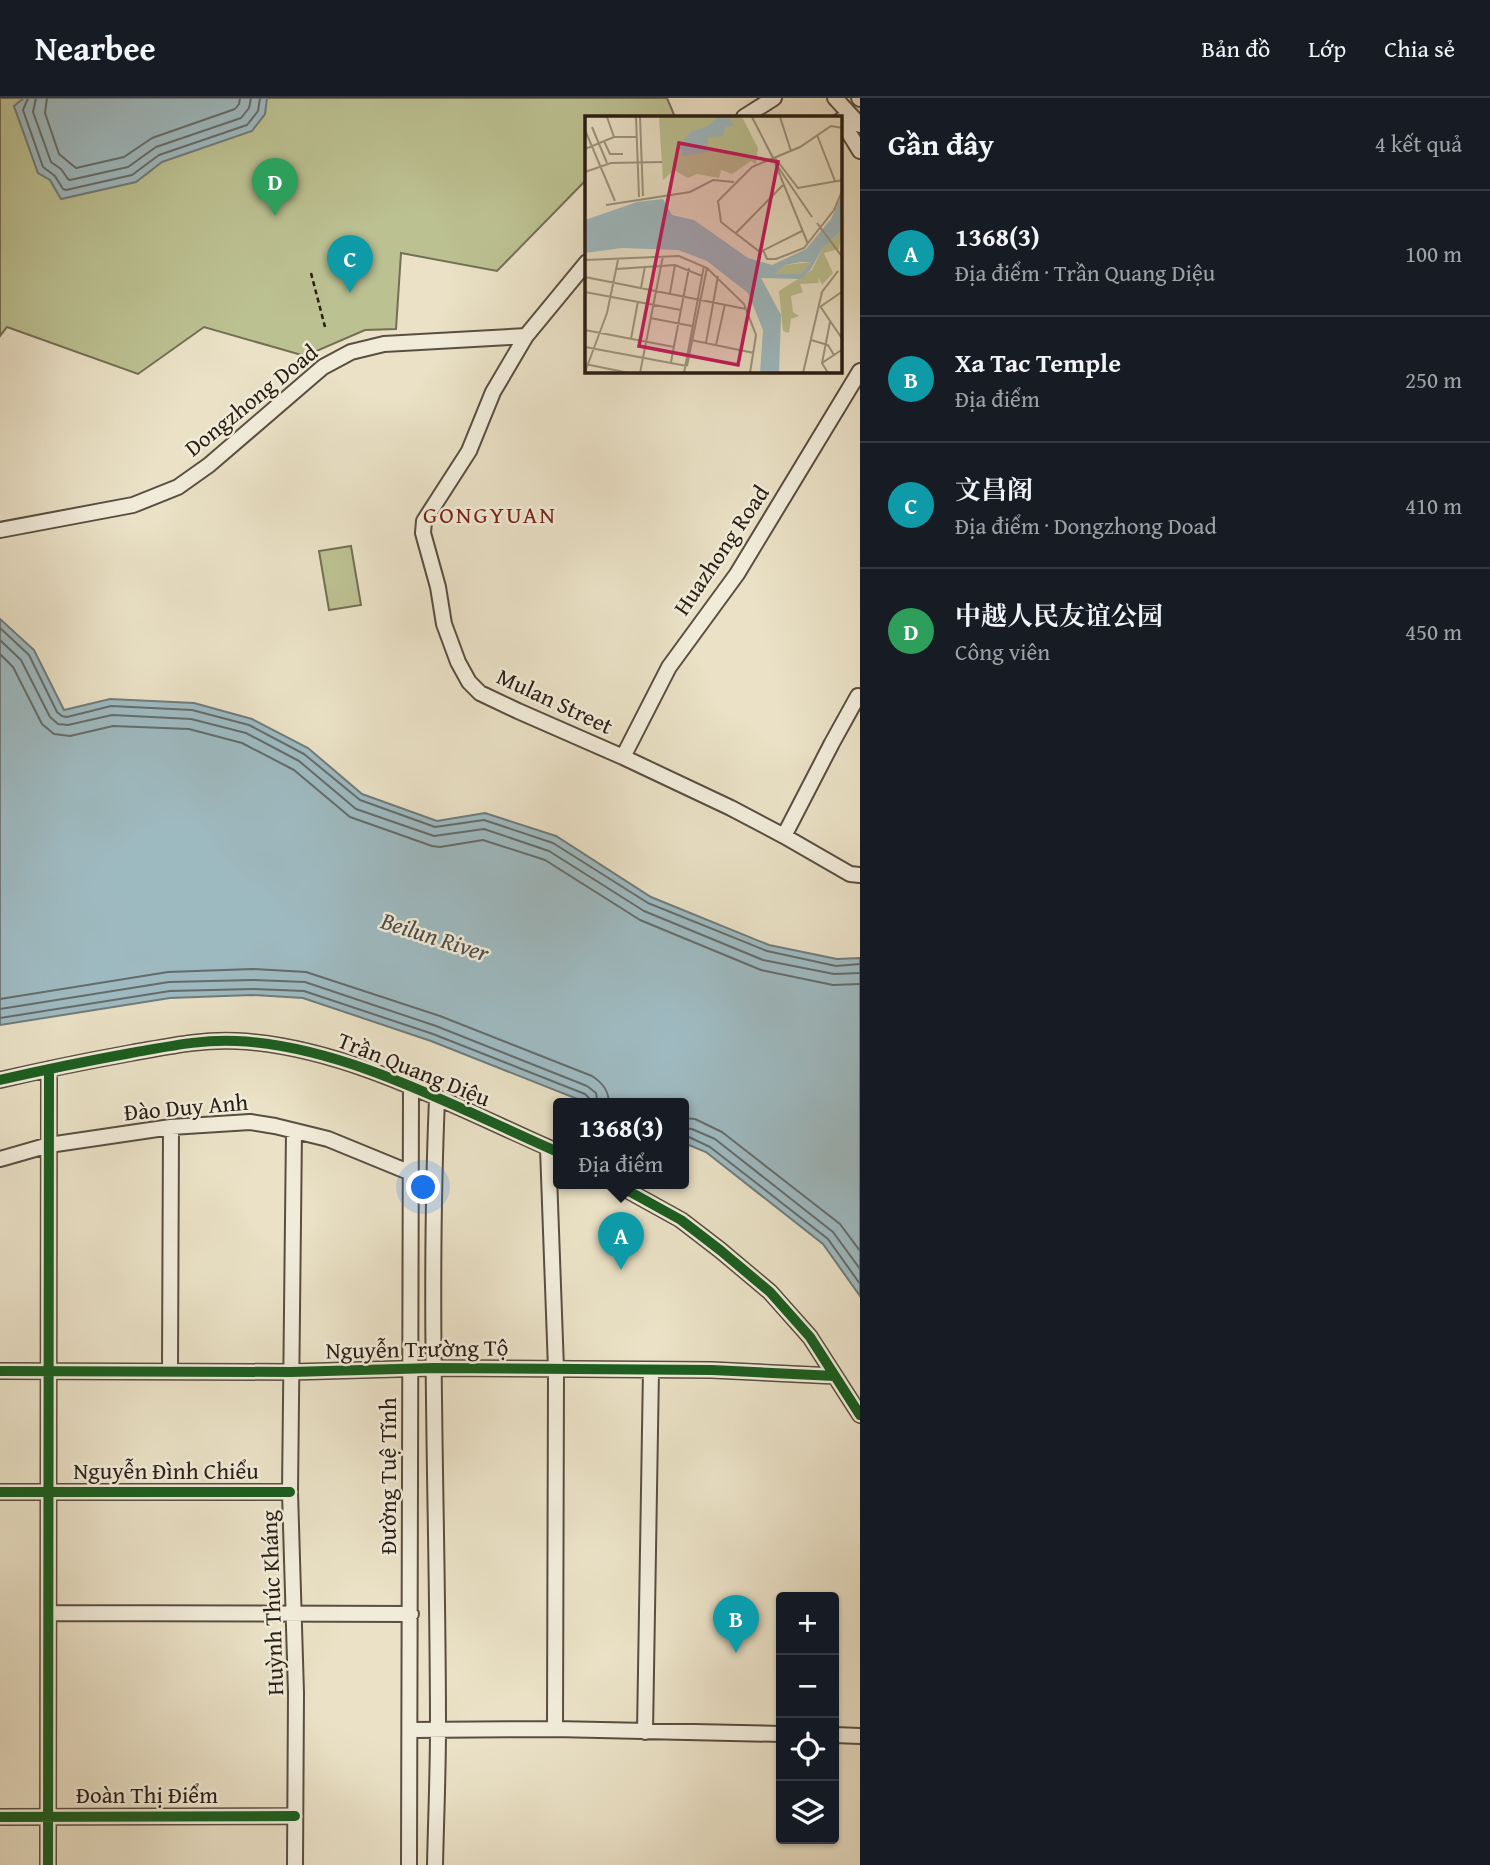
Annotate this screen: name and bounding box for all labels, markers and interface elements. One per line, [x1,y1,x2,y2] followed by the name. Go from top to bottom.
[35,24,156,72] text: Nearbee
[1202,31,1270,66] text: Bản đồ
[1308,31,1346,66] text: Lớp
[1384,31,1455,66] text: Chia sẻ
[585,116,842,373] inset map
[888,122,994,166] text: Gần đây
[1375,127,1462,160] text: 4 kết quả
[252,158,298,216] pin: D
[955,217,1040,256] text: 1368(3)
[327,235,373,293] pin: C
[904,237,918,270] text: A
[1405,237,1462,270] text: 100 m
[955,256,1215,289] text: Địa điểm · Trần Quang Diệu
[177,335,325,464] street label: Dongzhong Doad
[955,343,1121,382] text: Xa Tac Temple
[904,363,918,396] text: B
[1405,363,1462,396] text: 250 m
[955,382,1040,415] text: Địa điểm
[955,470,1033,509] text: 文昌阁
[665,477,777,621] street label: Huazhong Road
[904,489,918,522] text: C
[1405,489,1462,522] text: 410 m
[423,497,557,532] district label: GONGYUAN
[955,509,1217,542] text: Địa điểm · Dongzhong Doad
[955,596,1163,635] text: 中越人民友谊公园
[904,615,918,648] text: D
[1405,615,1462,648] text: 450 m
[955,635,1050,668] text: Công viên
[492,659,619,742] street label: Mulan Street
[376,902,495,971] water label: Beilun River
[333,1023,496,1114] street label: Trần Quang Diệu
[123,1085,249,1128] street label: Đào Duy Anh
[553,1098,689,1189] popup
[579,1108,663,1147] text: 1368(3)
[579,1147,663,1180] text: Địa điểm
[406,1170,440,1204] your location
[598,1212,644,1270] pin: A
[325,1330,509,1367] street label: Nguyễn Trường Tộ
[371,1397,404,1555] street label: Đường Tuệ Tĩnh
[73,1454,259,1487] street label: Nguyễn Đình Chiểu
[252,1509,291,1696] street label: Huỳnh Thúc Kháng
[776,1592,839,1844] map controls
[776,1592,839,1655] button: +
[713,1595,759,1653] pin: B
[776,1655,839,1718] button: −
[776,1718,839,1781] button: locate
[76,1778,218,1811] street label: Đoàn Thị Điểm
[776,1781,839,1844] button: layers

